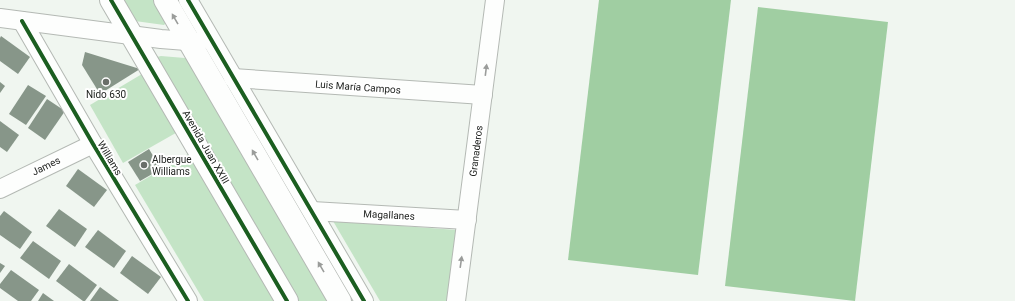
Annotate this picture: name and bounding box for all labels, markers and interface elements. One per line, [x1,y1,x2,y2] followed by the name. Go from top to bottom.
[172,13,179,25] one-way arrow
[483,64,489,76] one-way arrow
[101,77,111,87] marker: Nido 630
[315,79,401,95] street label: Luis María Campos
[86,89,127,100] place label: Nido 630
[180,108,232,186] street label: Avenida Juan XXIII
[467,125,485,177] street label: Granaderos
[96,139,124,177] street label: Williams
[251,150,259,160] one-way arrow
[30,154,62,178] street label: James
[152,154,192,177] place label: Albergue Williams
[139,160,149,170] marker: Albergue Williams
[363,208,415,222] street label: Magallanes
[458,256,464,268] one-way arrow
[317,261,324,273] one-way arrow

